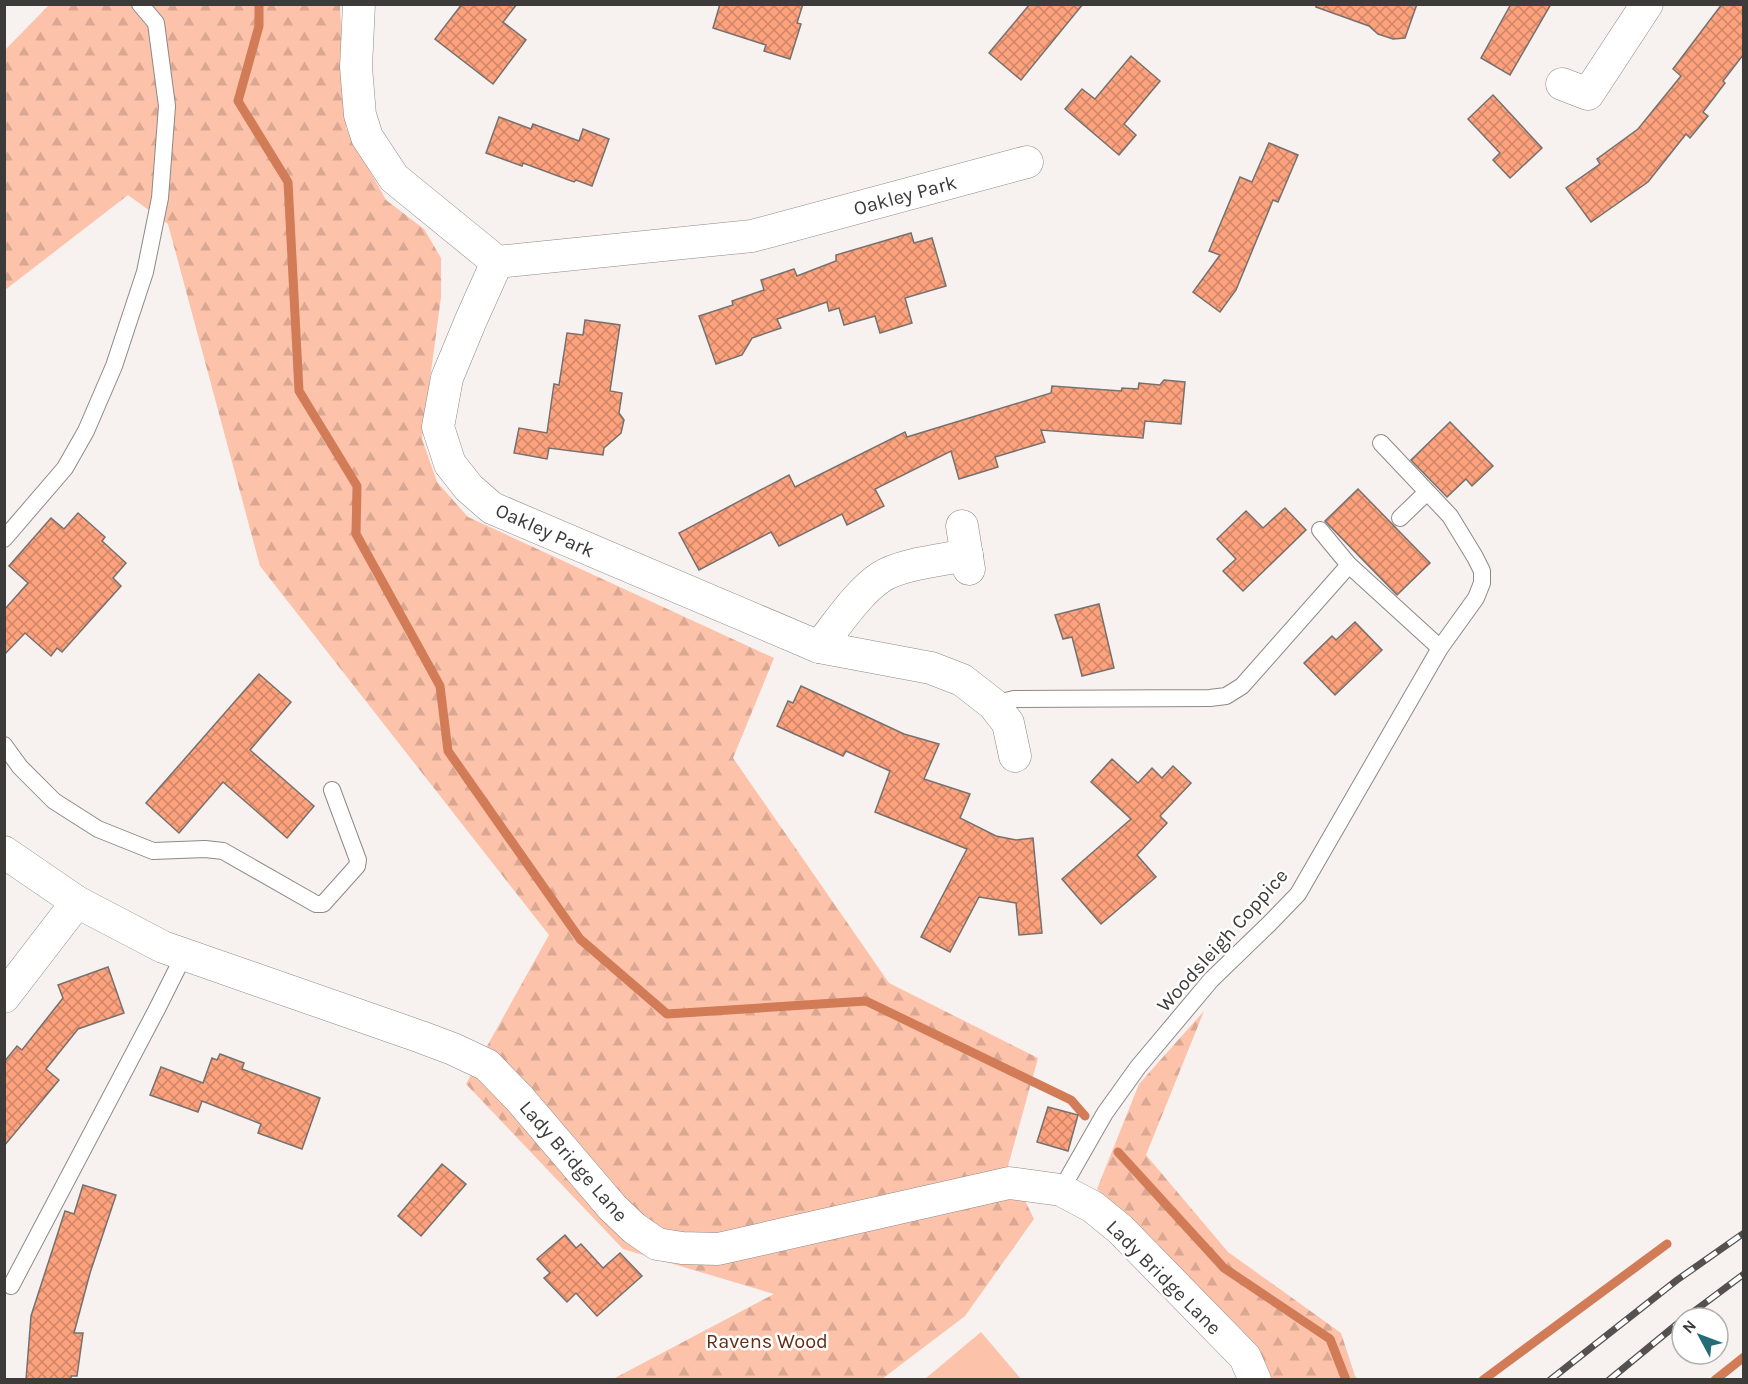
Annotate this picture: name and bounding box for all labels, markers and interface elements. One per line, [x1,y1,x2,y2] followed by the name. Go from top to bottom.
[851,171,959,220] street label: Oakley Park
[492,498,598,562] street label: Oakley Park
[1152,864,1293,1017] street label: Woodsleigh Coppice
[515,1096,632,1227] street label: Lady Bridge Lane
[1102,1215,1226,1339] street label: Lady Bridge Lane
[1670,1306,1730,1366] north arrow
[1678,1316,1700,1337] text: N
[706,1330,828,1353] park label: Ravens Wood

